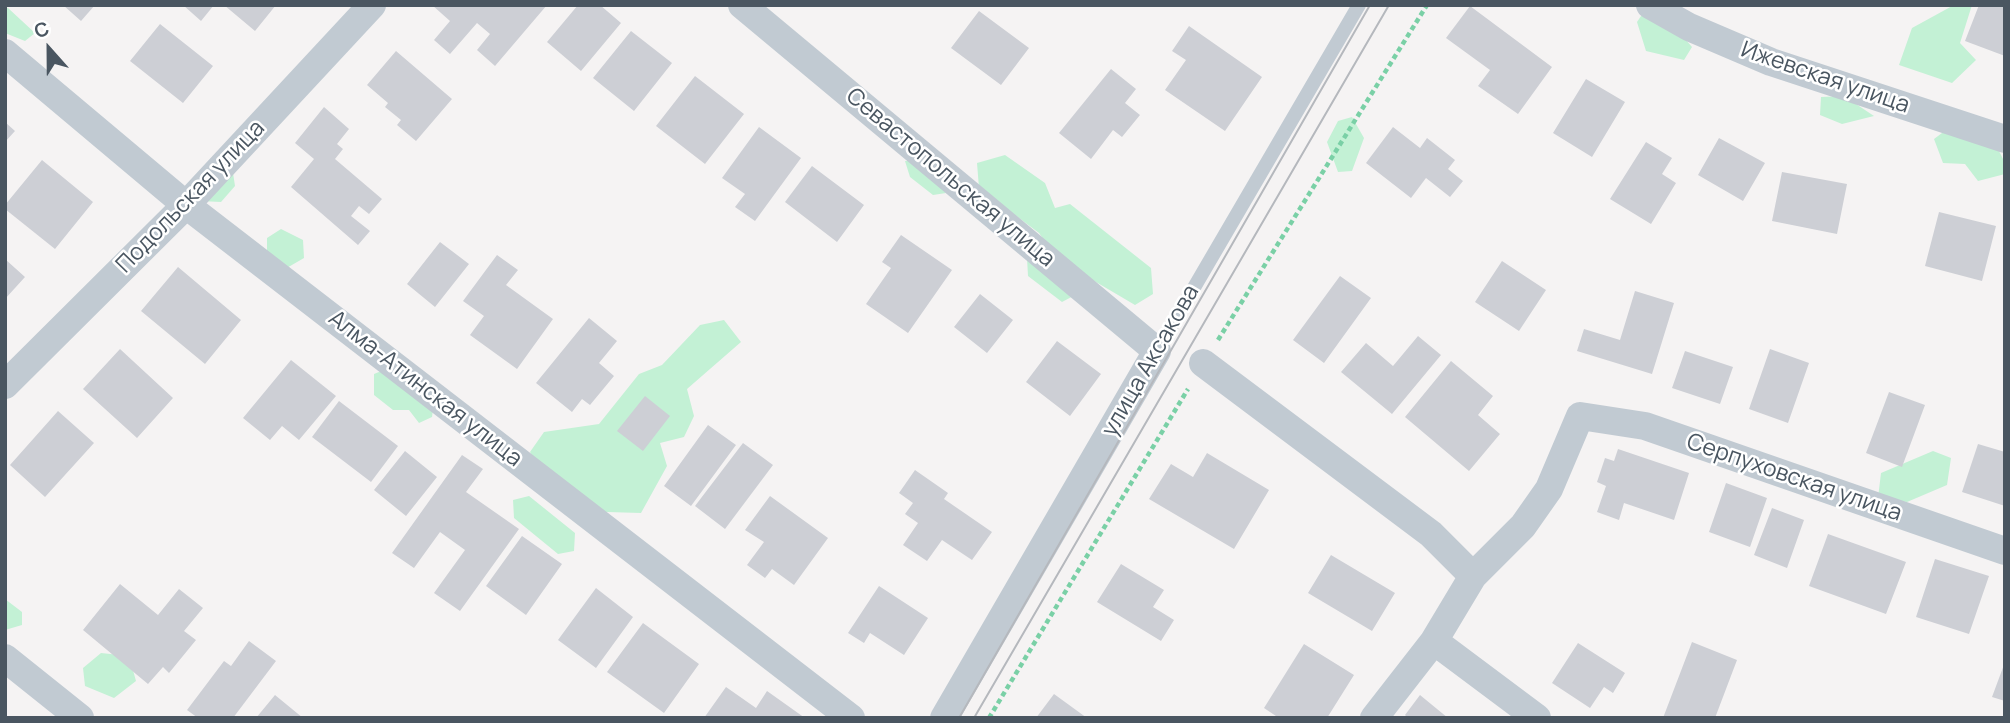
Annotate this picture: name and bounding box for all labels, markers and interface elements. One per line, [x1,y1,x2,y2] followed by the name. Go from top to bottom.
[14,14,84,84] north arrow
[30,15,53,44] text: С
[1737,36,1913,120] street label: Ижевская улица
[840,83,1060,273] street label: Севастопольская улица
[111,115,271,279] street label: Подольская улица
[1096,280,1206,442] street label: улица Аксакова
[323,305,527,473] street label: Алма-Атинская улица
[1683,428,1905,528] street label: Серпуховская улица

